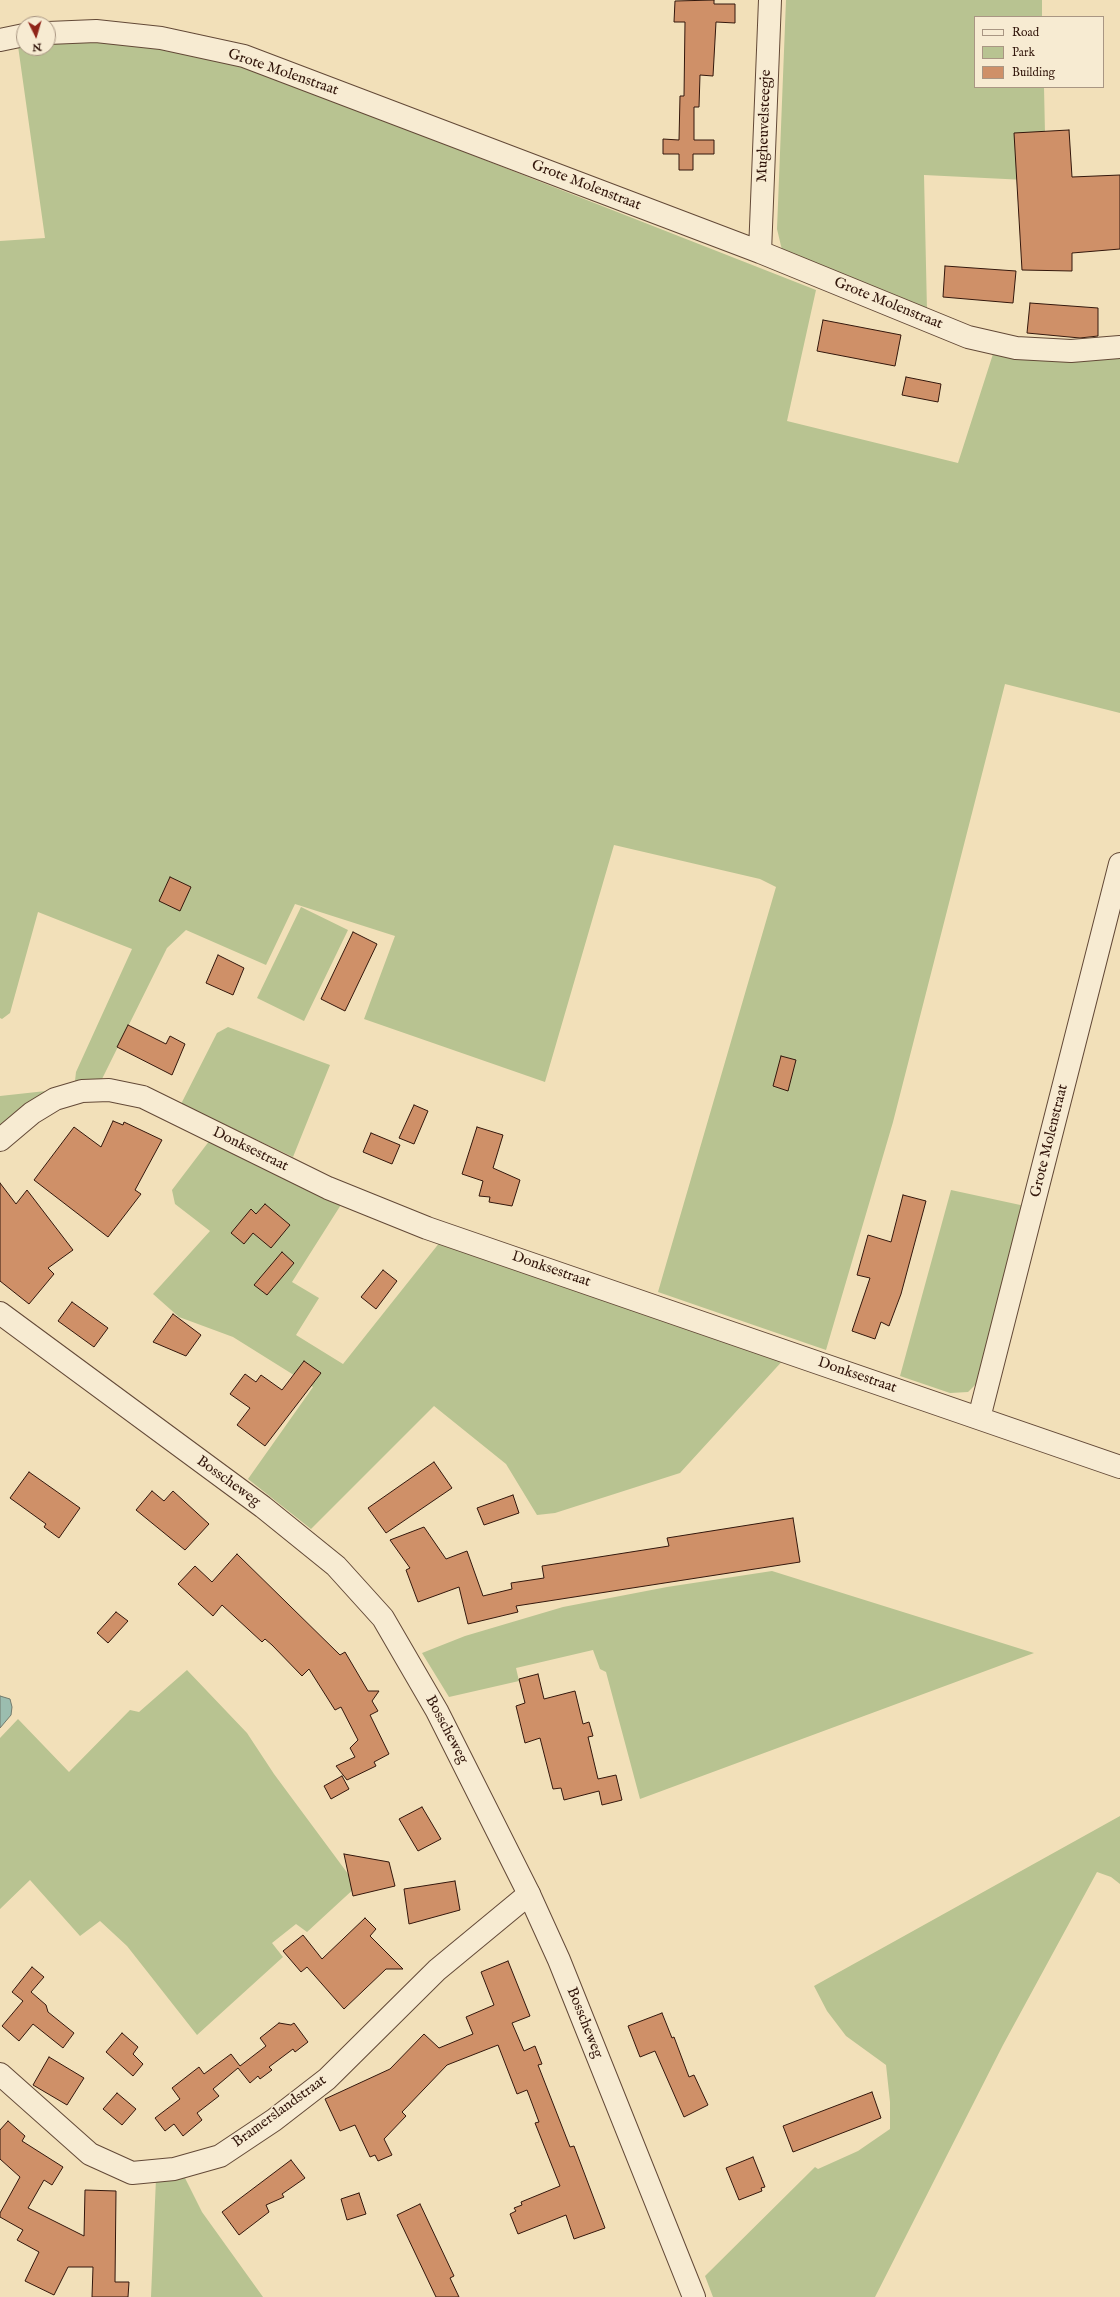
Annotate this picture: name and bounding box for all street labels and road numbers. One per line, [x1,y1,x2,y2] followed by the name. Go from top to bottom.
[225,46,341,100] street label: Grote Molenstraat
[754,69,776,183] street label: Mugheuvelsteegje
[529,157,643,215] street label: Grote Molenstraat
[831,274,945,334] street label: Grote Molenstraat
[1027,1083,1073,1199] street label: Grote Molenstraat
[209,1124,291,1176] street label: Donksestraat
[509,1248,593,1292] street label: Donksestraat
[815,1354,899,1398] street label: Donksestraat
[193,1453,263,1511] street label: Bosscheweg
[421,1693,471,1767] street label: Bosscheweg
[562,1985,606,2061] street label: Bosscheweg
[230,2072,330,2152] street label: Bramerslandstraat

